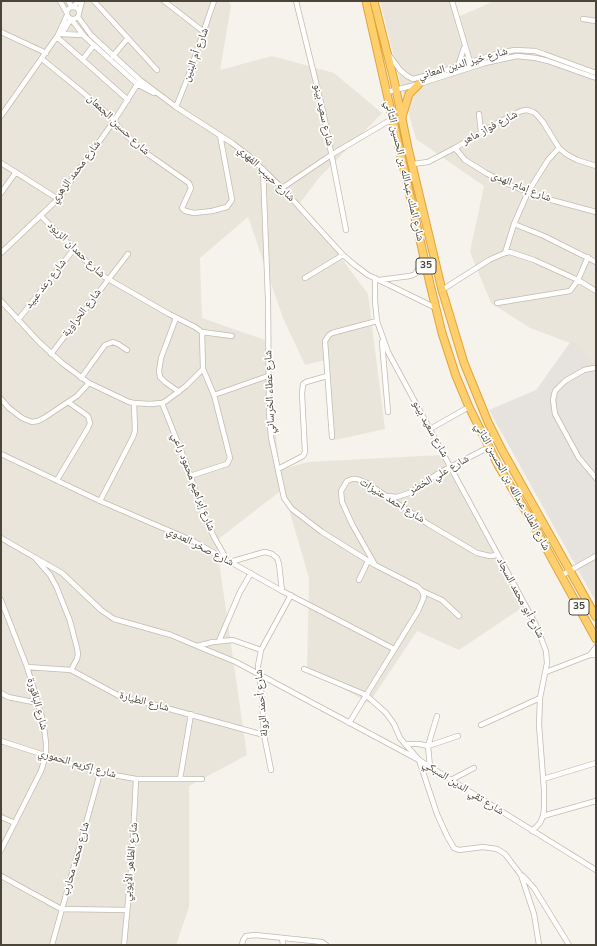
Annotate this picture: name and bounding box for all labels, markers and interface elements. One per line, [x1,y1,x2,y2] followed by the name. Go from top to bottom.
[180,26,212,84] street label: شارع أم البنين
[417,45,509,83] street label: شارع خير الدين المعاني
[310,83,336,147] street label: شارع سعيد بينو
[84,92,152,158] street label: شارع حسين الجمعان
[381,100,427,242] street label: شارع الملك عبدالله بن الحسين الثاني
[460,108,520,148] street label: شارع فواز ماهر
[48,138,104,206] street label: شارع محمد الزهري
[235,143,297,205] street label: شارع حبيب الفهري
[489,169,553,205] street label: شارع إمام الهدى
[44,219,108,281] street label: شارع حمدان الزيود
[22,256,70,312] street label: شارع رعد عبيد
[416,258,436,274] road number: 35
[60,286,104,340] street label: شارع الحراوية
[262,350,278,434] street label: شارع عطاء الخرساني
[409,398,451,460] street label: شارع سعيد بينو
[471,421,553,553] street label: شارع الملك عبدالله بن الحسين الثاني
[168,431,218,533] street label: شارع إبراهيم محمود راعي
[406,452,472,498] street label: شارع علي الخضر
[357,476,427,526] street label: شارع أحمد عنيزات
[164,524,236,570] street label: شارع صخر العدوي
[493,556,547,640] street label: شارع أبو محمد السجاد
[569,599,589,615] road number: 35
[252,669,272,737] street label: شارع أحمد الرولة
[24,677,50,731] street label: شارع الباقورة
[118,689,170,715] street label: شارع الطيارة
[36,747,118,781] street label: شارع إكريم الحموري
[420,758,506,818] street label: شارع تقي الدين السبكي
[59,820,93,898] street label: شارع محمد محارب
[121,822,141,902] street label: شارع الظاهر الأيوبي

